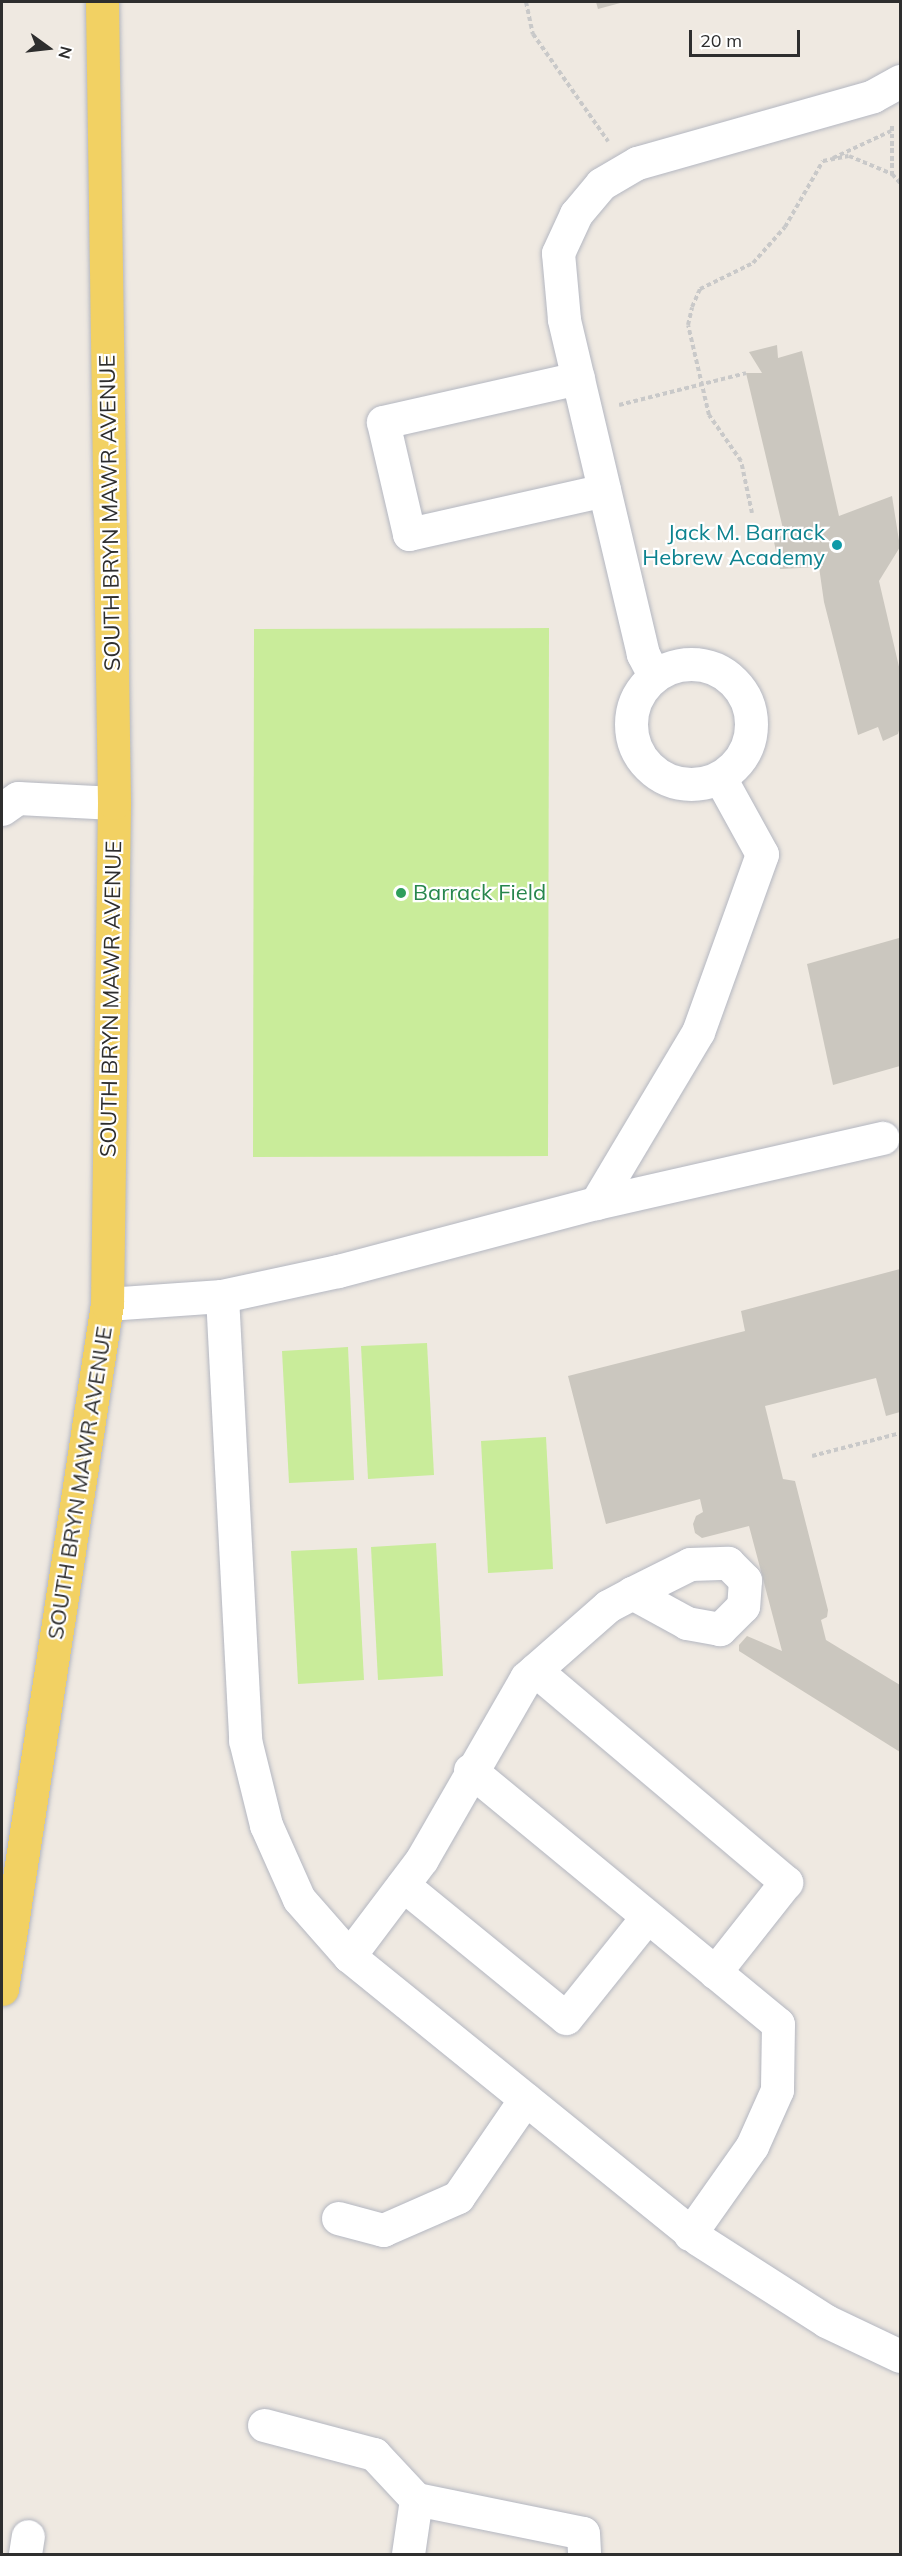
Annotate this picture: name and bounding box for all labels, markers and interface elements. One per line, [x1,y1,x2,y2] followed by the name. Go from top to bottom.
[18,18,78,78] north arrow
[692,18,803,56] scale bar
[700,29,742,52] text: 20 m
[54,44,77,61] text: N
[94,355,126,671] street label: SOUTH BRYN MAWR AVENUE
[642,519,825,570] place label: Jack M. Barrack Hebrew Academy
[830,538,844,552] marker: Jack M. Barrack Hebrew Academy
[95,841,127,1157] street label: SOUTH BRYN MAWR AVENUE
[413,880,546,906] place label: Barrack Field
[394,886,408,900] marker: Barrack Field
[42,1325,118,1641] street label: SOUTH BRYN MAWR AVENUE

